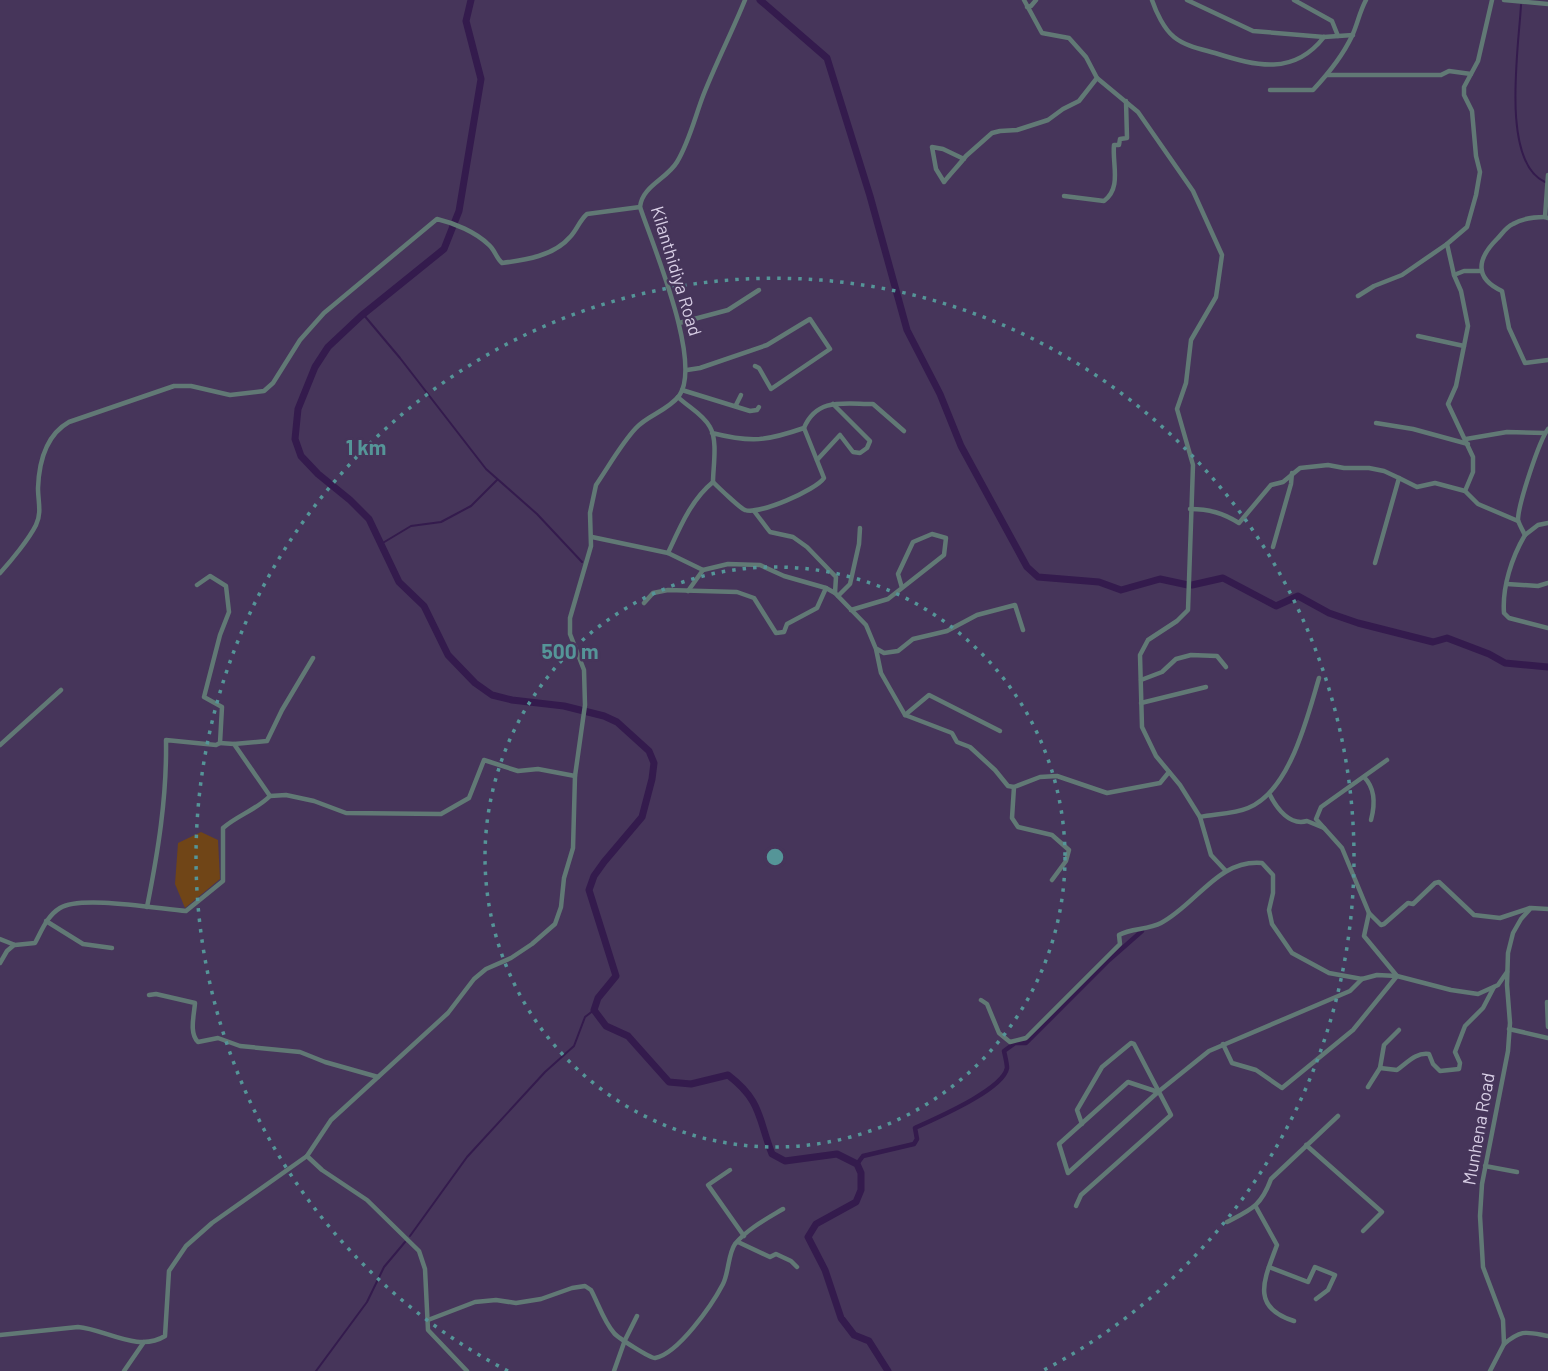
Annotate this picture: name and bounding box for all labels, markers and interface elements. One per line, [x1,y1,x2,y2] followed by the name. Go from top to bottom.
[647,203,707,338] street label: Kilanthidiya Road
[346,434,386,459] text: 1 km
[542,638,599,663] text: 500 m
[763,845,787,869] centre of rings
[1457,1071,1499,1187] street label: Munhena Road

